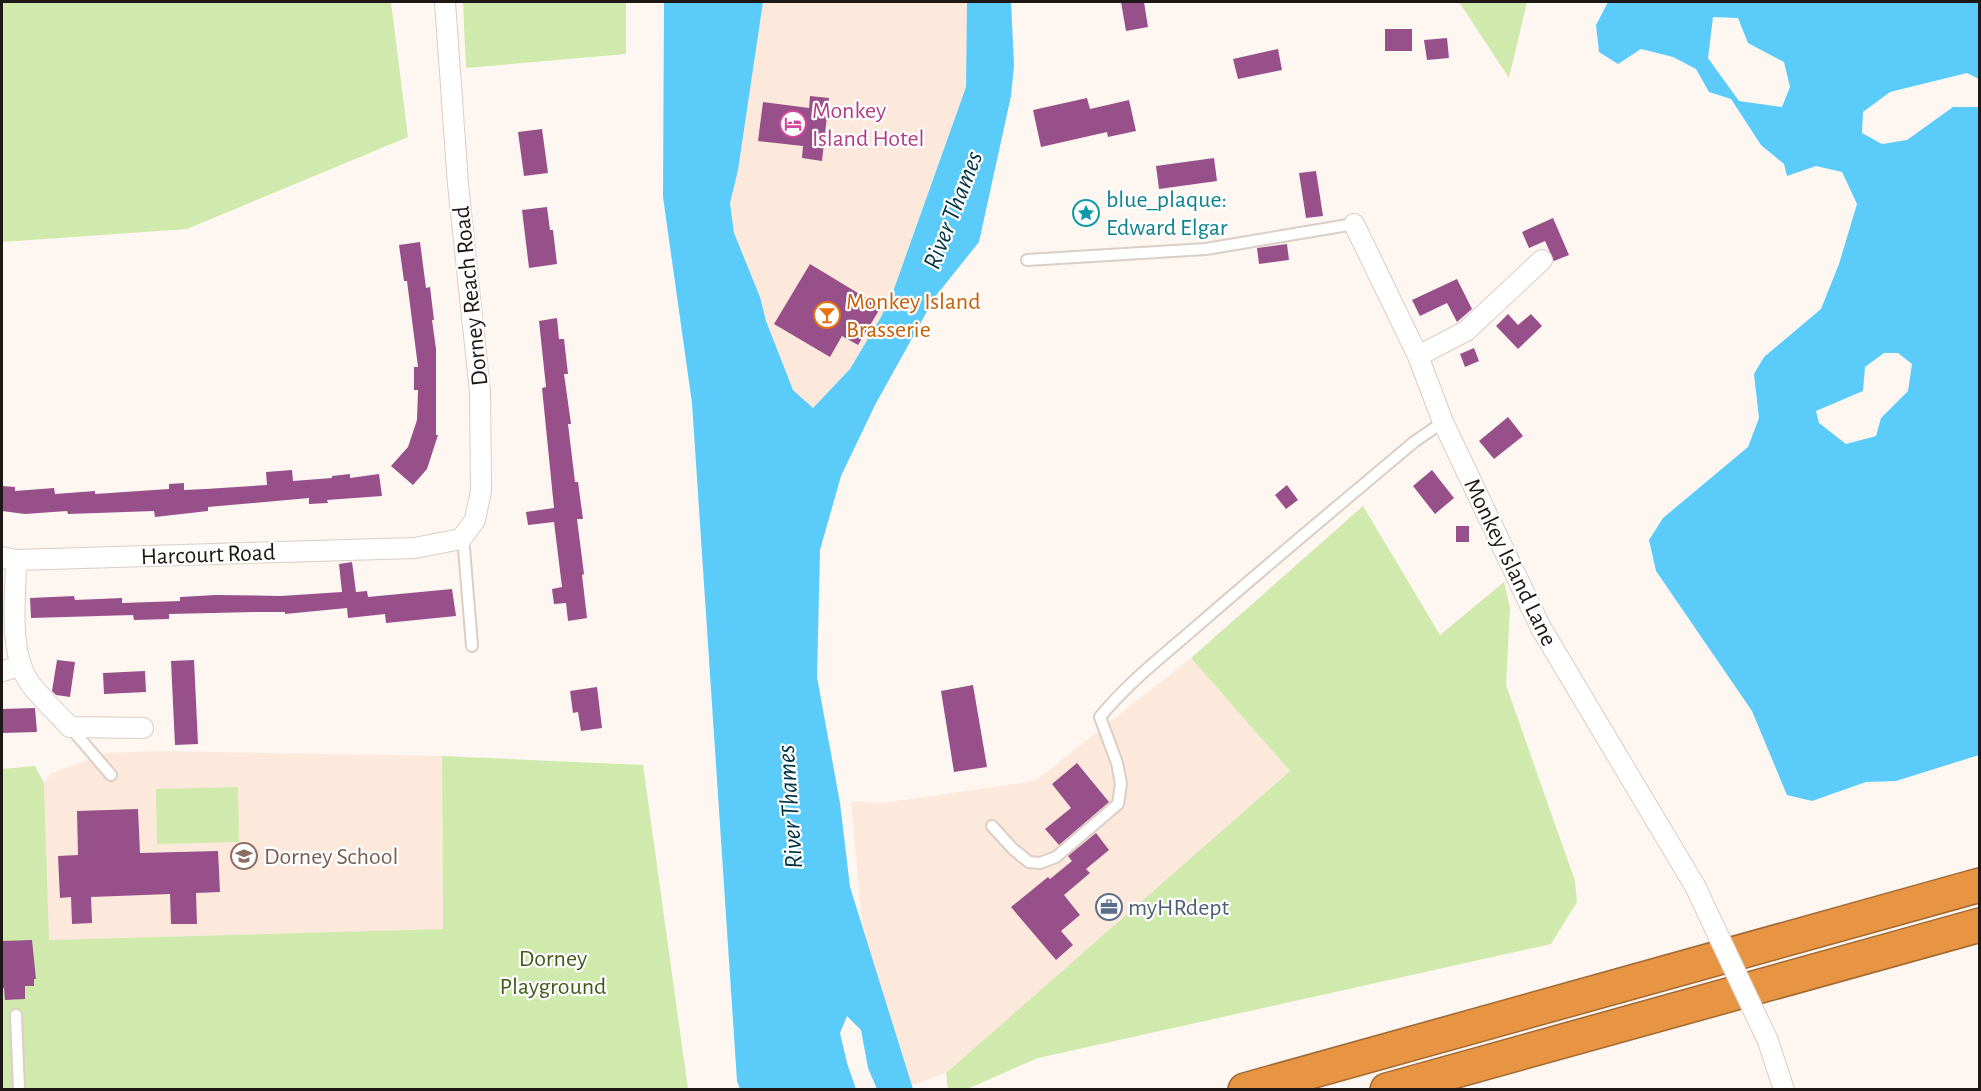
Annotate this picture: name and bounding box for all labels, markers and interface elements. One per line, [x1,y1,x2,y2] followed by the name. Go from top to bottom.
[812,99,924,151] place label: Monkey Island Hotel
[778,109,808,139] hotel icon: Monkey Island Hotel
[919,148,987,273] water label: River Thames
[1106,188,1228,240] place label: blue_plaque: Edward Elgar
[1071,198,1101,228] place icon: blue_plaque: Edward Elgar
[450,205,492,387] street label: Dorney Reach Road
[846,290,981,342] place label: Monkey Island Brasserie
[812,300,842,330] bar icon: Monkey Island Brasserie
[1459,475,1561,650] street label: Monkey Island Lane
[140,541,276,569] street label: Harcourt Road
[773,744,807,870] water label: River Thames
[229,841,259,871] school or university icon: Dorney School
[264,845,399,869] place label: Dorney School
[1094,892,1124,922] office icon: myHRdept
[1128,896,1230,920] place label: myHRdept
[500,947,606,999] park label: Dorney Playground

